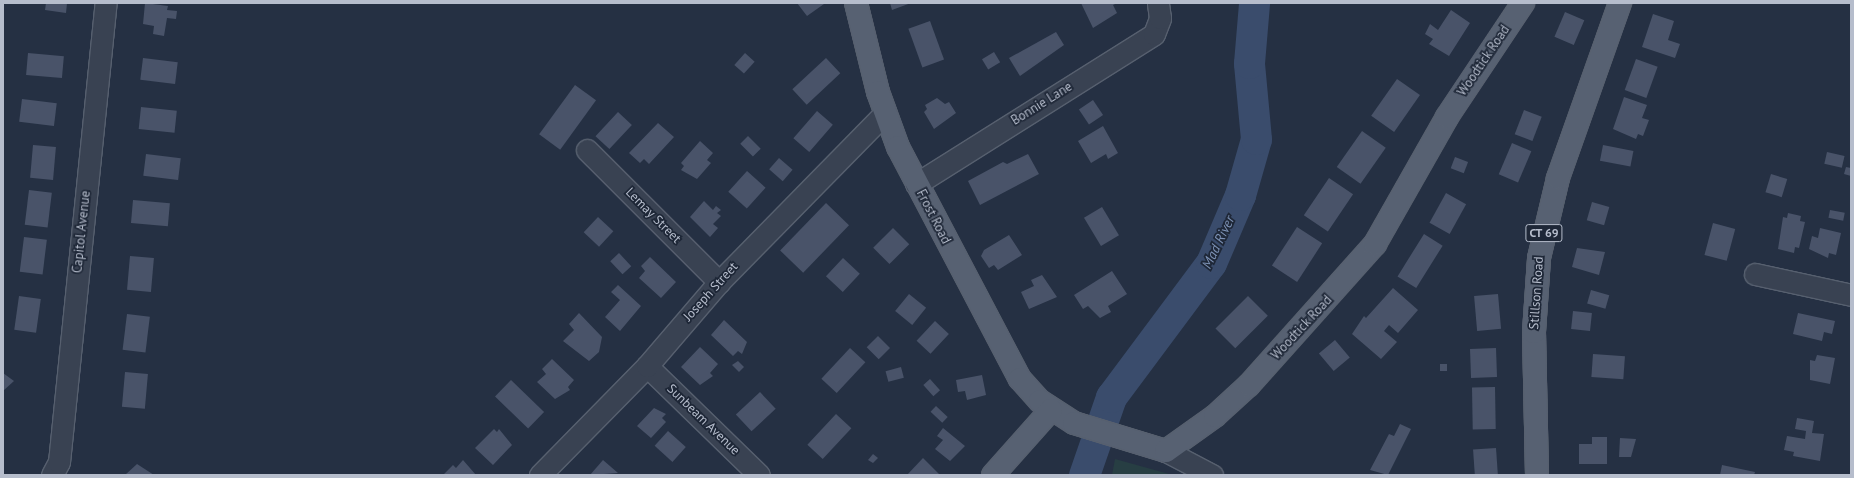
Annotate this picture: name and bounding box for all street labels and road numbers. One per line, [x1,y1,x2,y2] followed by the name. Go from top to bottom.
[1455,23,1513,99] street label: Woodtick Road
[1009,79,1075,129] street label: Bonnie Lane
[622,185,684,247] street label: Lemay Street
[913,187,953,247] street label: Frost Road
[70,190,94,274] street label: Capitol Avenue
[1525,223,1563,243] road number: CT 69
[1527,256,1547,330] street label: Stillson Road
[681,259,741,325] street label: Joseph Street
[1268,293,1336,363] street label: Woodtick Road
[663,381,743,459] street label: Sunbeam Avenue

